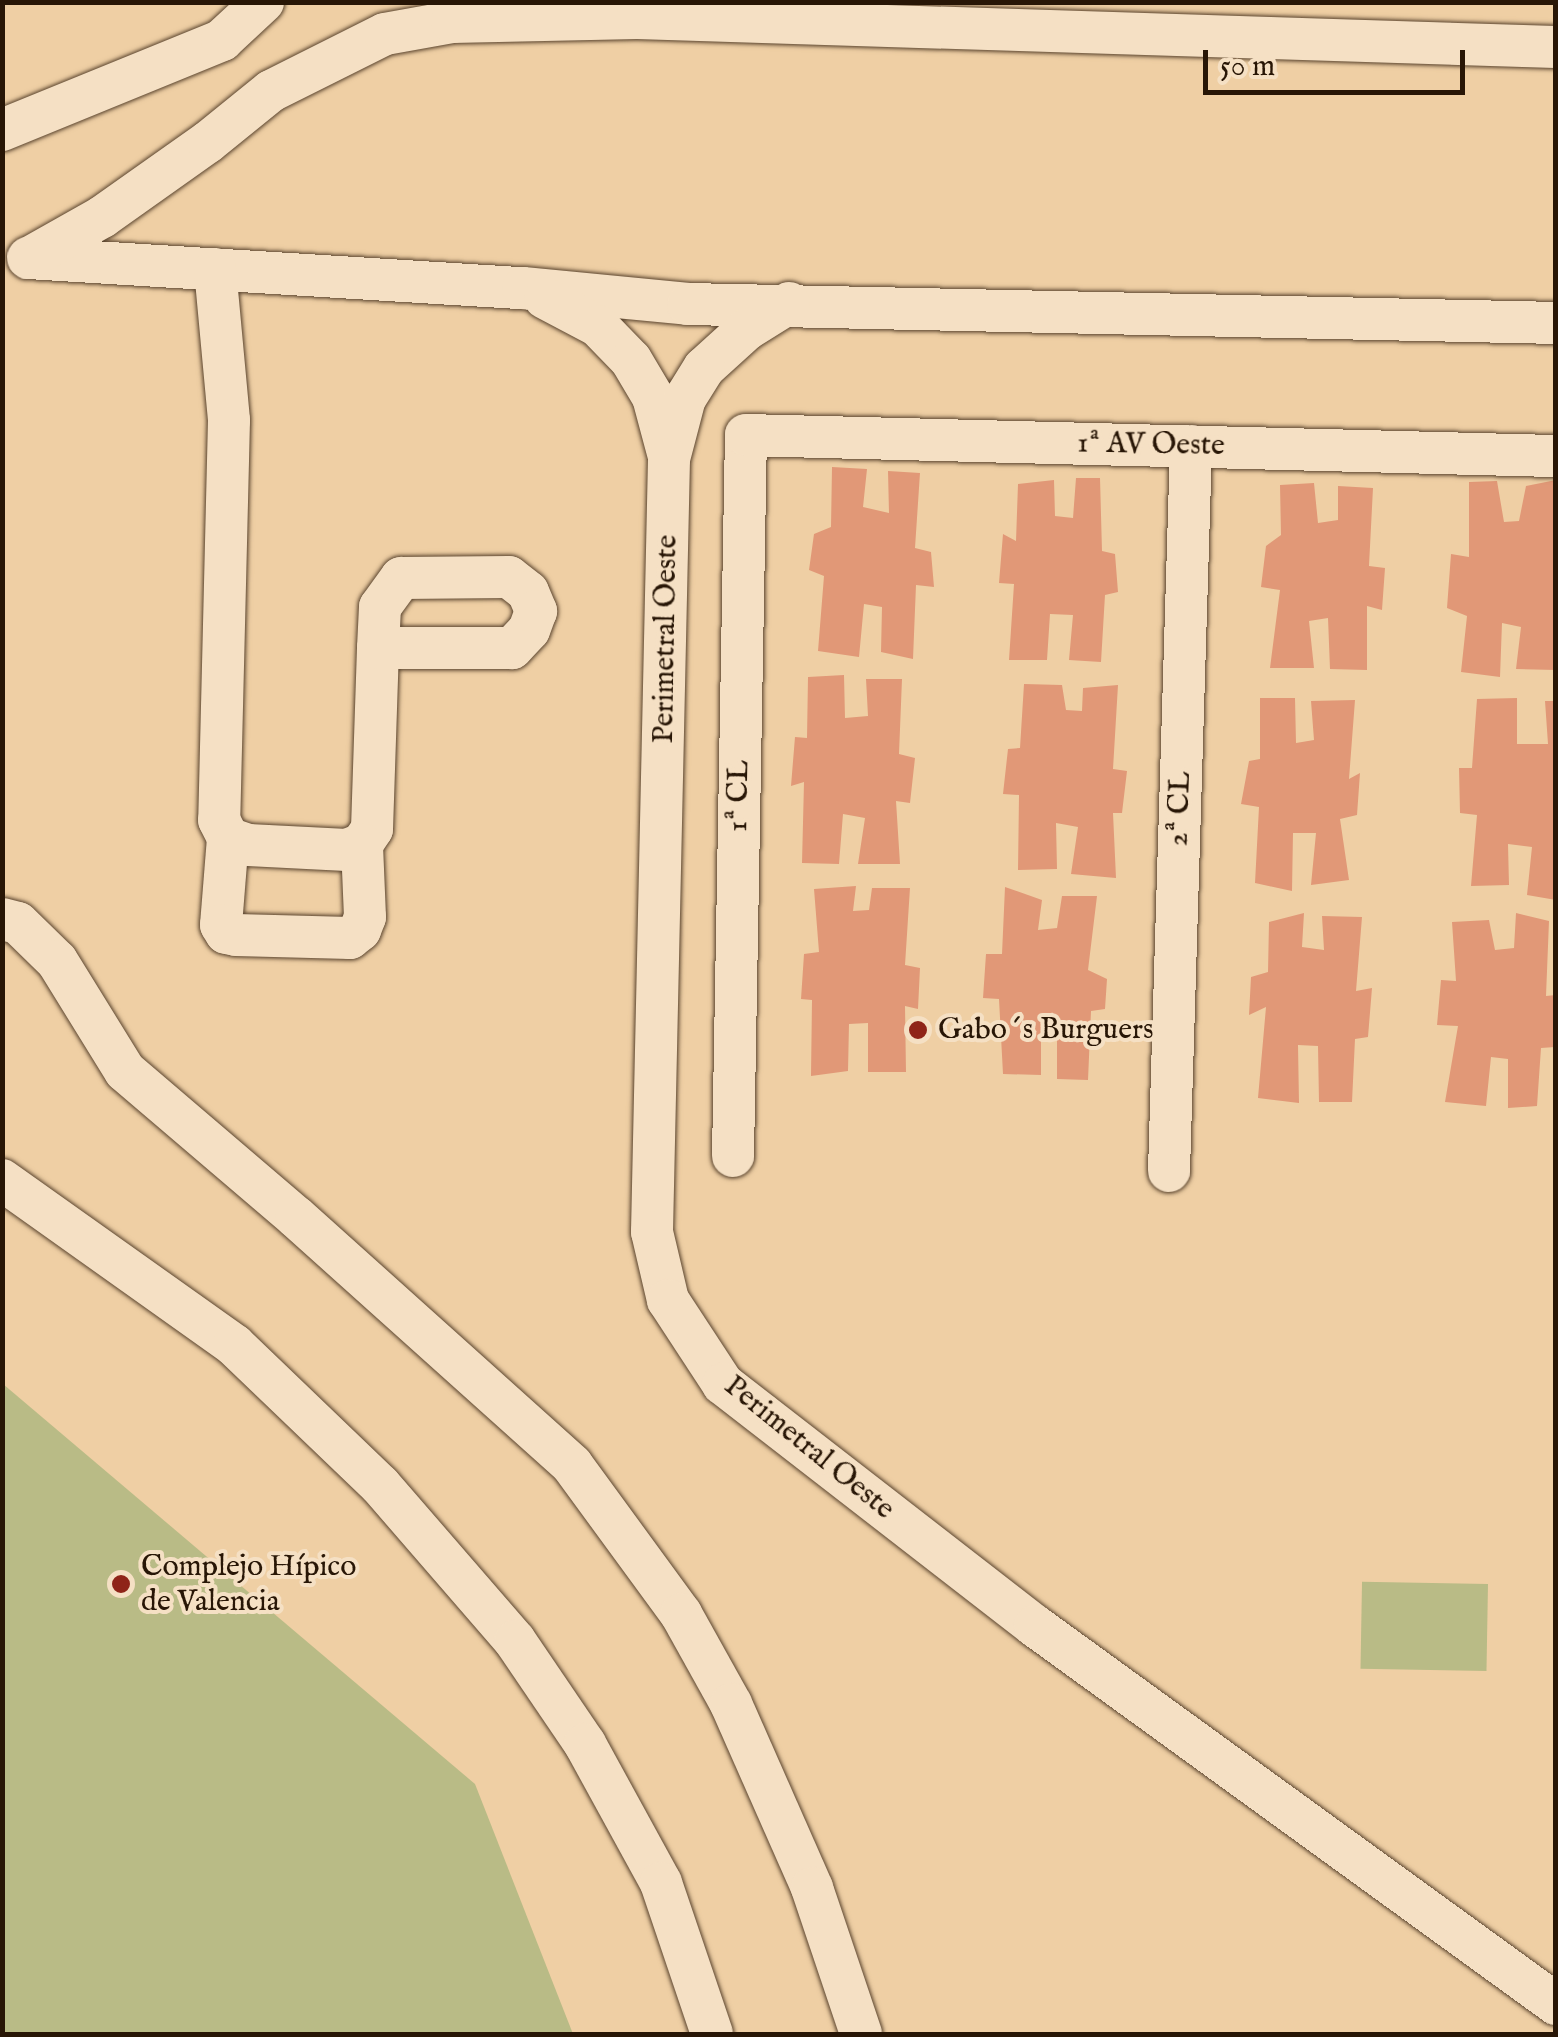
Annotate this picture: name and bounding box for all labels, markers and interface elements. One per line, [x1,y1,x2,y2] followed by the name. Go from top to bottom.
[1208,30,1470,92] scale bar
[1220,48,1275,86] text: 50 m
[1077,426,1225,464] street label: 1ª AV Oeste
[646,534,686,744] street label: Perimetral Oeste
[720,760,758,832] street label: 1ª CL
[1161,771,1199,847] street label: 2ª CL
[938,1012,1153,1048] place label: Gabo´s Burguers
[907,1019,929,1041] marker: Gabo´s Burguers
[717,1368,901,1528] street label: Perimetral Oeste
[141,1549,356,1620] place label: Complejo Hípico de Valencia
[110,1573,132,1595] marker: Complejo Hípico de Valencia

